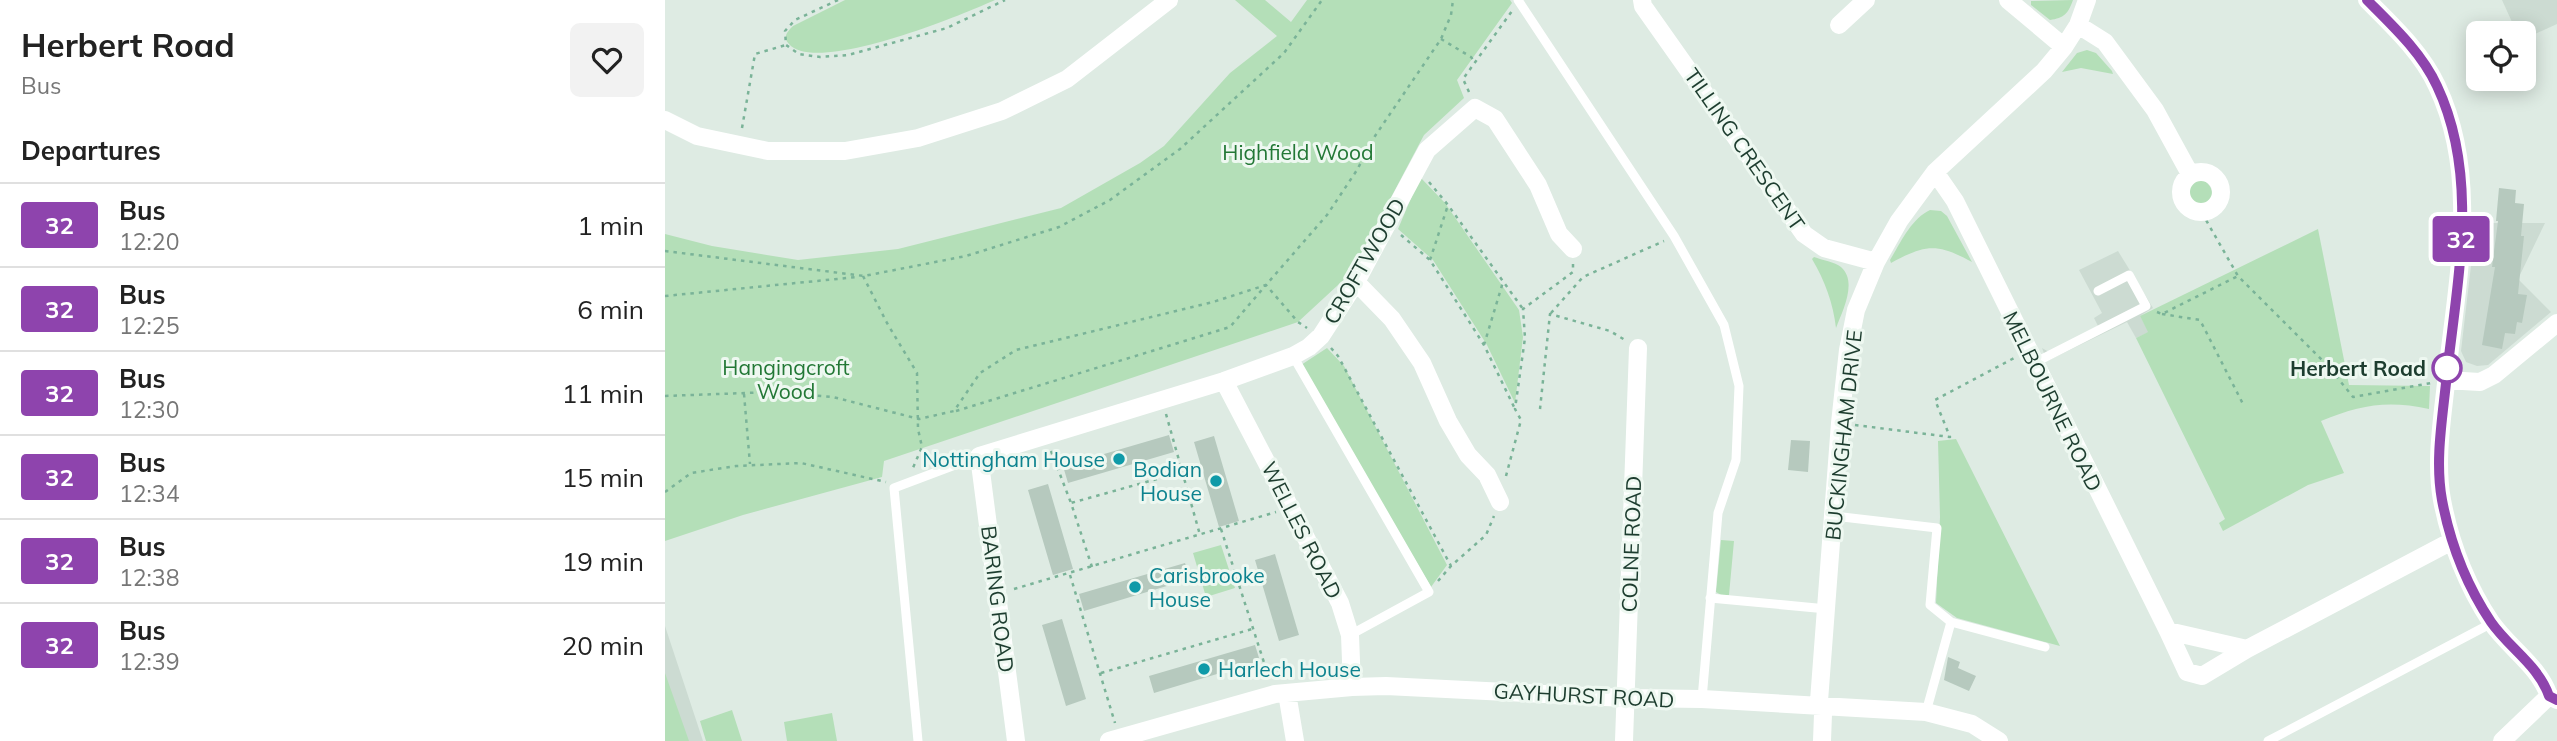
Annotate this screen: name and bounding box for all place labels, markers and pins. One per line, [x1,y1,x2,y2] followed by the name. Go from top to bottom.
[2432,353,2462,383] marker: Herbert Road
[2290,355,2426,381] place label: Herbert Road
[922,446,1105,472] place label: Nottingham House
[1111,451,1127,467] marker: Nottingham House
[1133,456,1202,506] place label: Bodian House
[1208,473,1224,489] marker: Bodian House
[1149,562,1265,612] place label: Carisbrooke House
[1127,579,1143,595] marker: Carisbrooke House
[1218,656,1361,682] place label: Harlech House
[1196,661,1212,677] marker: Harlech House

